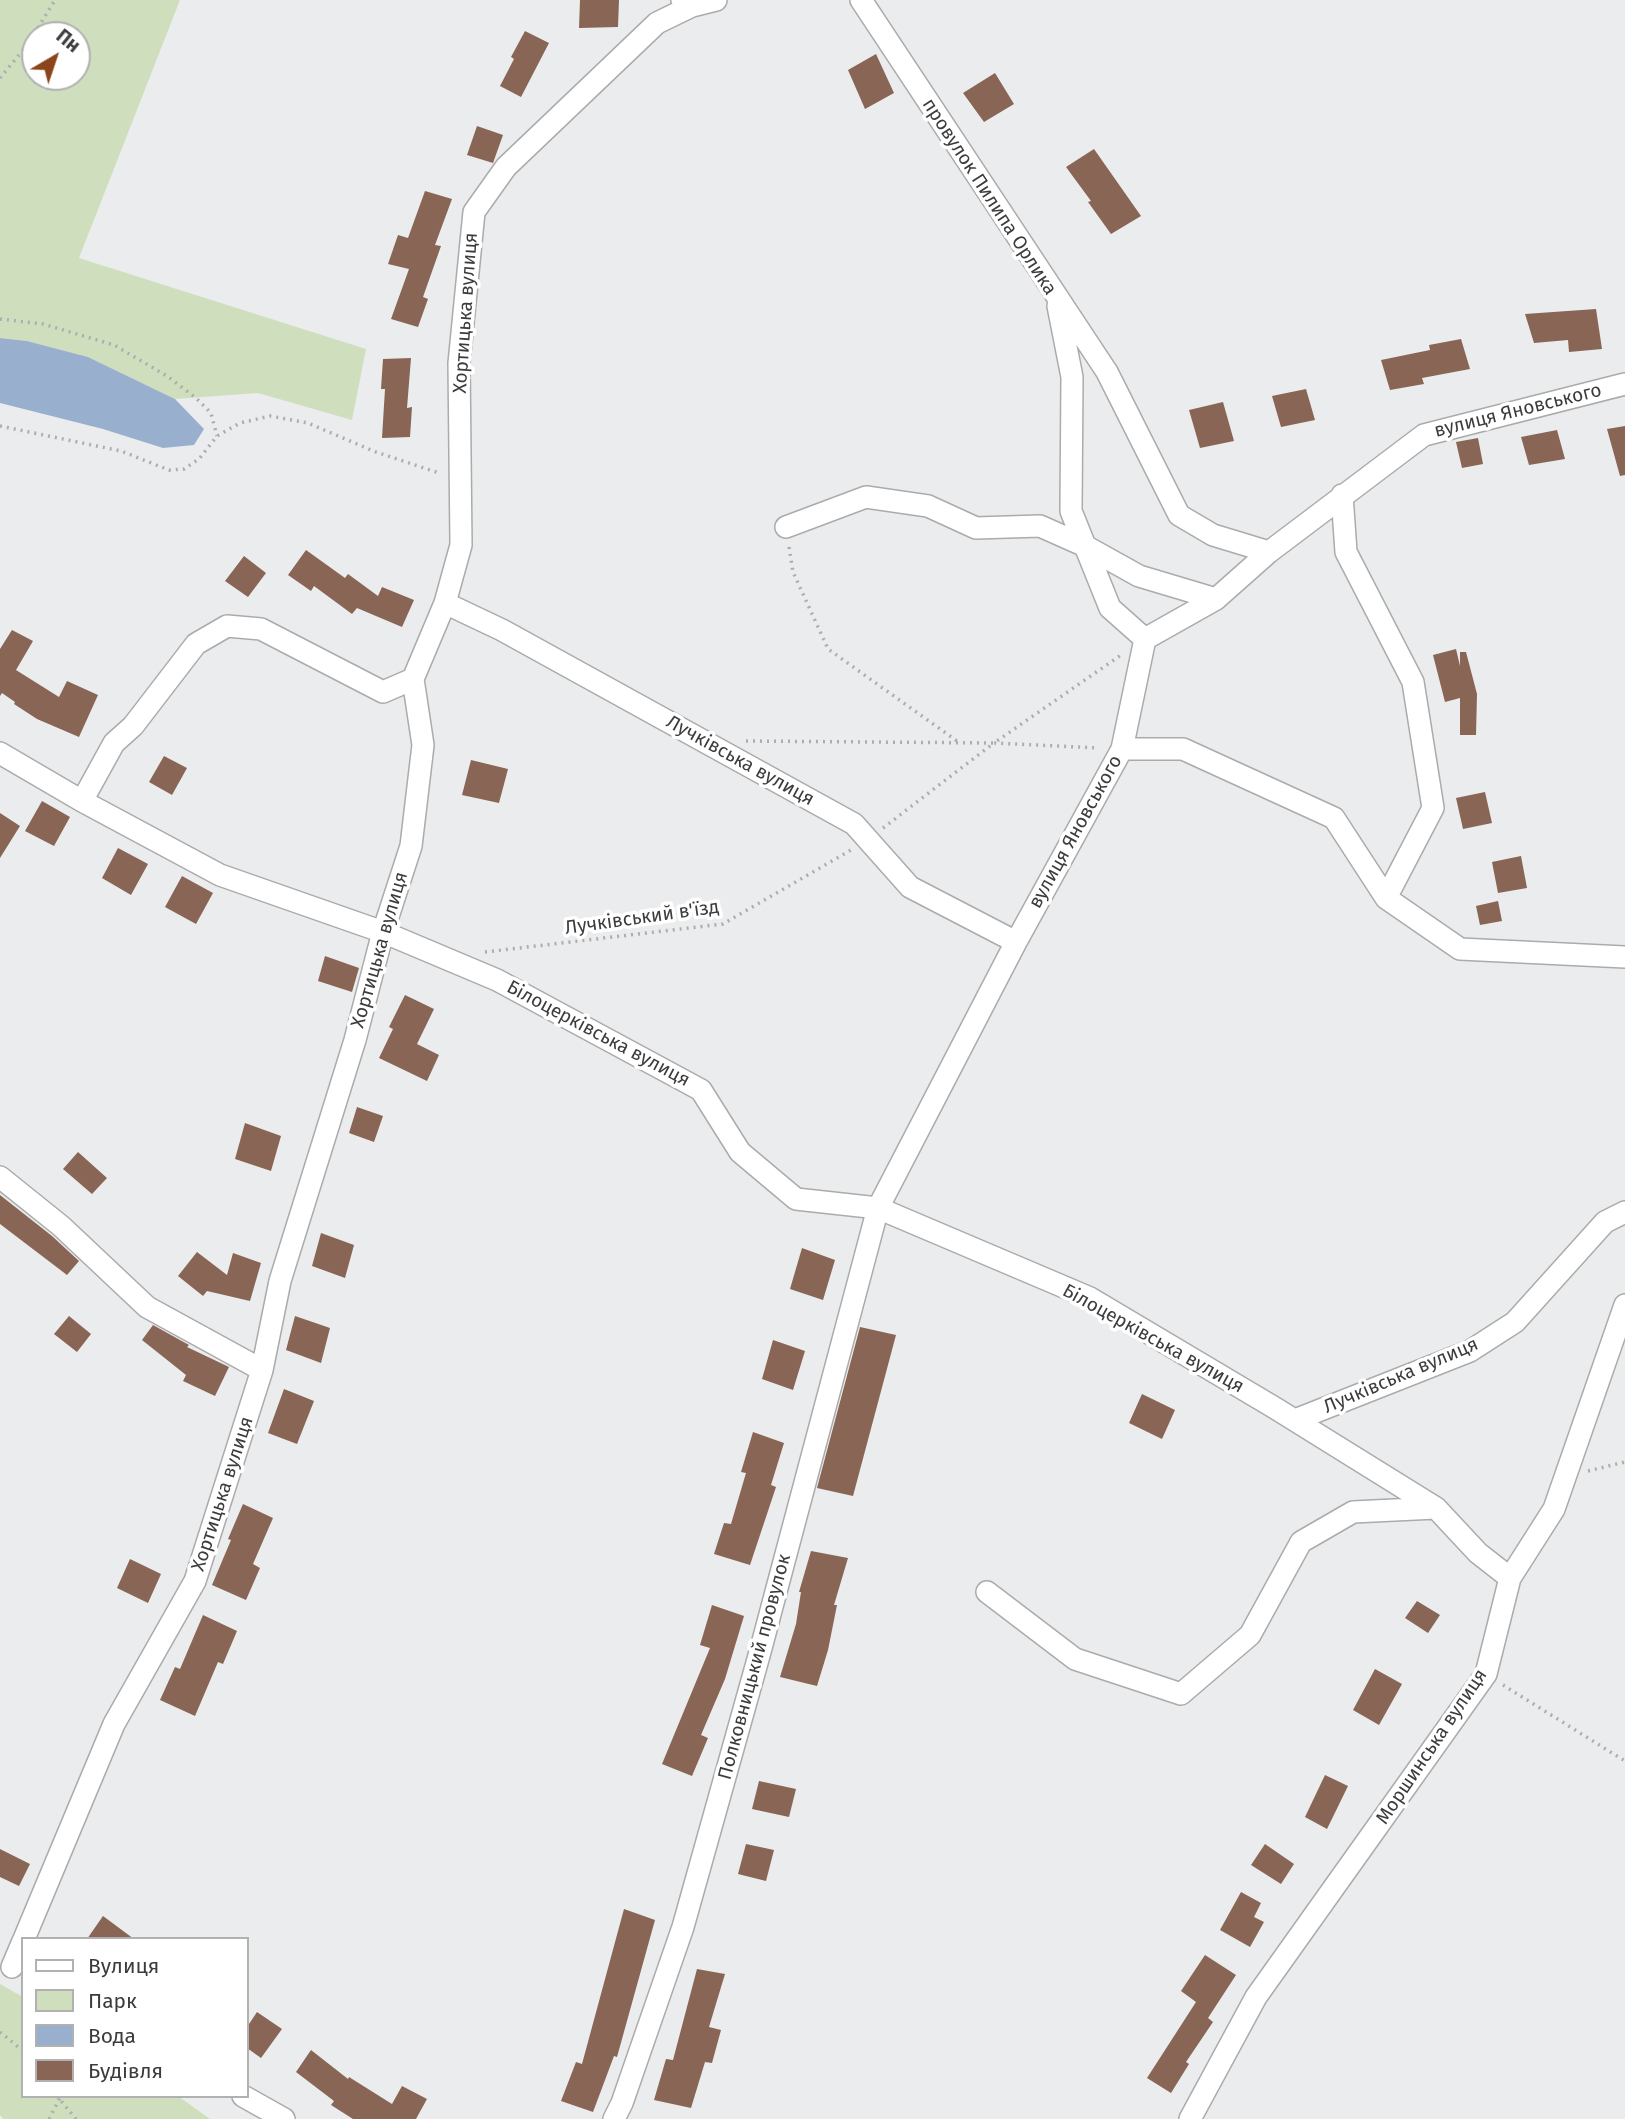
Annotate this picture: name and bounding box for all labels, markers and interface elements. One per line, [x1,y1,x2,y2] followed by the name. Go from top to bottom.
[21,21,91,91] north arrow
[52,24,85,57] text: Пн
[917,94,1061,300] street label: провулок Пилипа Орлика
[449,232,483,394] street label: Хортицька вулиця
[1432,379,1604,443] street label: вулиця Яновського
[662,711,818,811] street label: Лучківська вулиця
[1024,751,1128,913] street label: вулиця Яновського
[347,869,413,1031] street label: Хортицька вулиця
[563,896,721,940] street label: Лучківський в'їзд
[503,976,693,1092] street label: Білоцерківська вулиця
[1058,1280,1248,1398] street label: Білоцерківська вулиця
[1320,1333,1482,1419] street label: Лучківська вулиця
[187,1414,259,1574] street label: Хортицька вулиця
[714,1552,796,1782] street label: Полковницький провулок
[1372,1665,1492,1829] street label: Моршинська вулиця
[21,1937,248,2098] legend
[88,1953,159,1979] text: Вулиця
[88,1988,137,2014] text: Парк
[88,2023,136,2049] text: Вода
[88,2058,163,2084] text: Будівля

